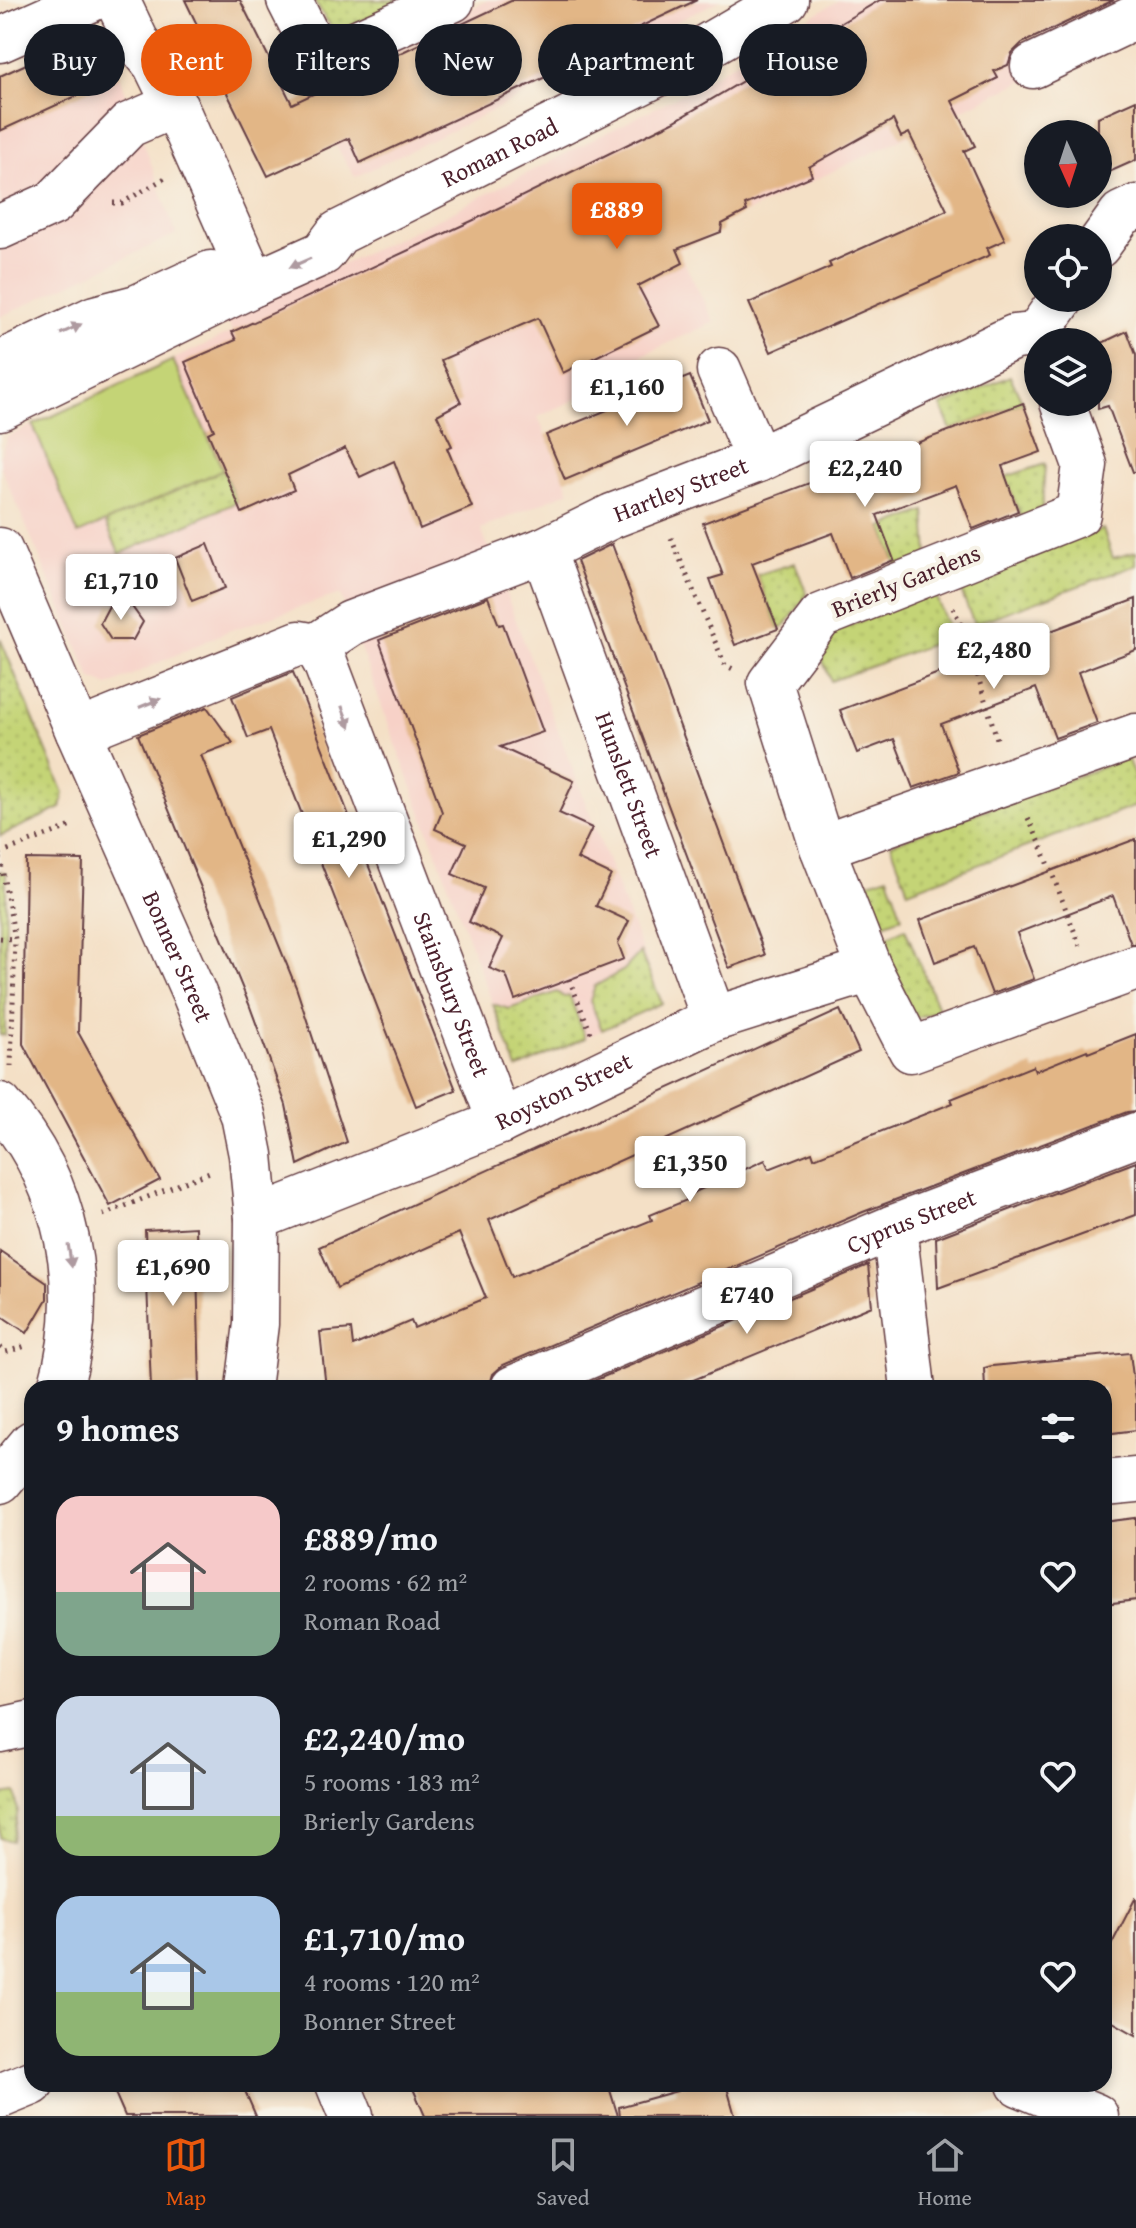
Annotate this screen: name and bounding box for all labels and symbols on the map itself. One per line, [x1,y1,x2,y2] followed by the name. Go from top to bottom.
[435,108,564,196] street label: Roman Road
[1024,120,1112,208] north arrow
[570,183,664,251] pin: £889
[288,257,312,270] one-way arrow
[59,322,82,336] one-way arrow
[562,360,692,428] pin: £1,160
[800,441,930,509] pin: £2,240
[608,447,754,531] street label: Hartley Street
[826,535,985,626] street label: Brierly Gardens
[56,554,186,622] pin: £1,710
[929,623,1059,691] pin: £2,480
[138,696,162,709] one-way arrow
[340,705,353,729] one-way arrow
[586,707,672,863] street label: Hunslett Street
[284,812,414,880] pin: £1,290
[134,886,222,1028] street label: Bonner Street
[405,906,500,1083] street label: Stainsbury Street
[489,1043,638,1139] street label: Royston Street
[625,1136,755,1204] pin: £1,350
[841,1179,981,1262] street label: Cyprus Street
[108,1240,238,1308] pin: £1,690
[64,1244,77,1269] one-way arrow
[700,1268,794,1336] pin: £740

